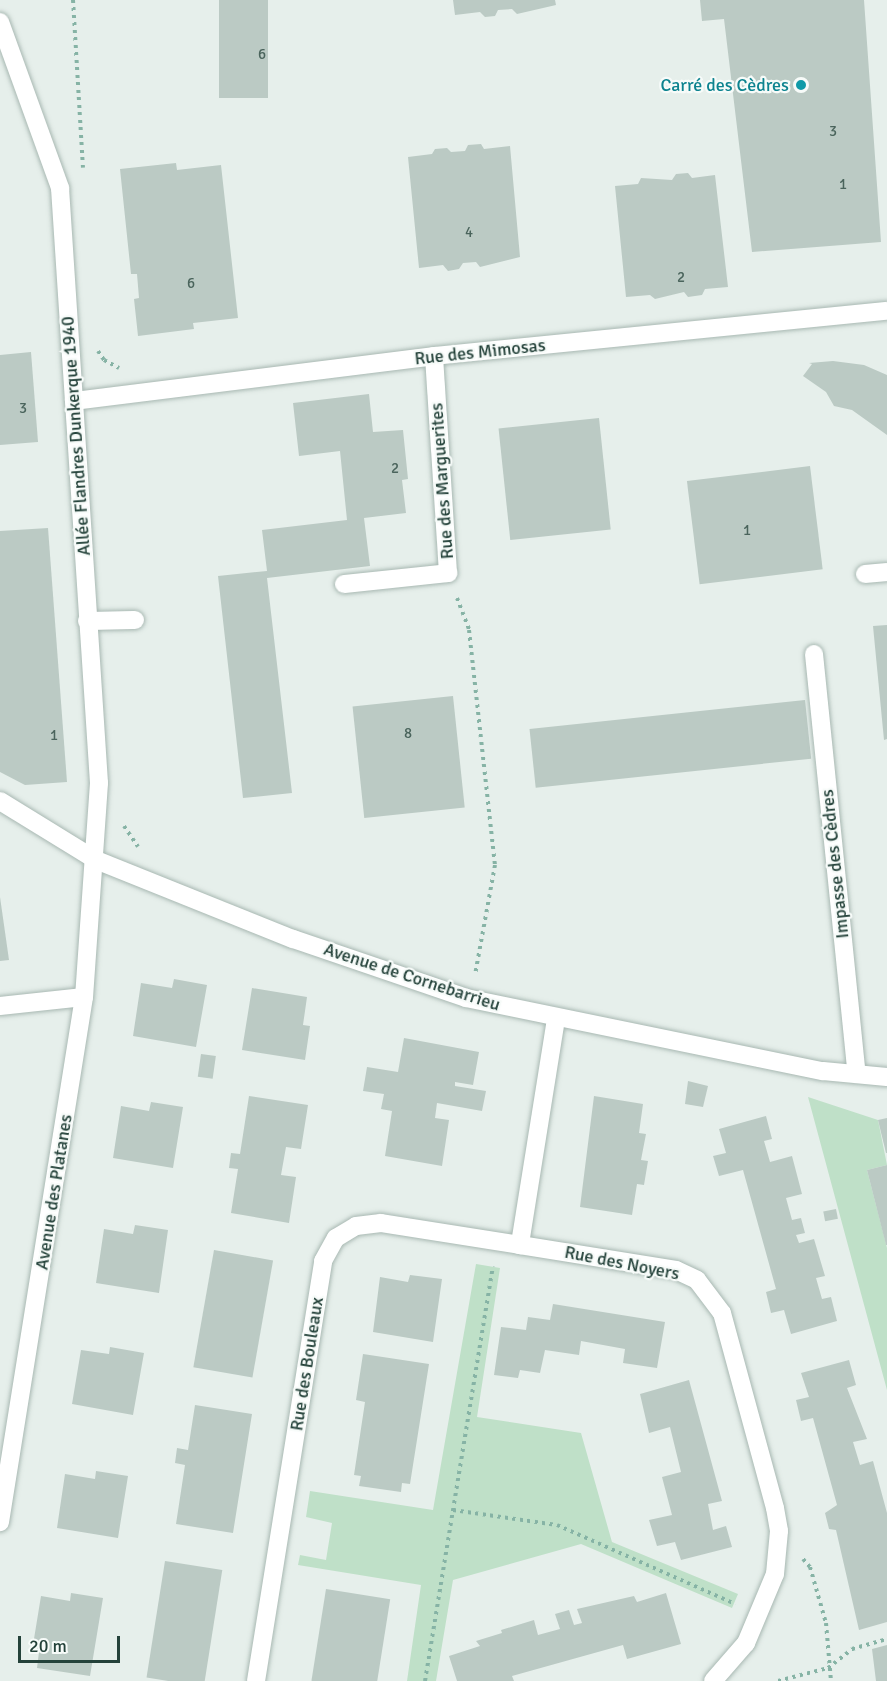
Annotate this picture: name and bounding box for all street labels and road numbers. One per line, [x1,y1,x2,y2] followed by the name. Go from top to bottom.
[57,316,95,556] street label: Allée Flandres Dunkerque 1940
[413,334,547,370] street label: Rue des Mimosas
[426,402,458,560] street label: Rue des Marguerites
[816,788,854,940] street label: Impasse des Cèdres
[321,938,503,1016] street label: Avenue de Cornebarrieu
[31,1113,77,1271] street label: Avenue des Platanes
[563,1241,681,1285] street label: Rue des Noyers
[286,1296,328,1432] street label: Rue des Bouleaux

